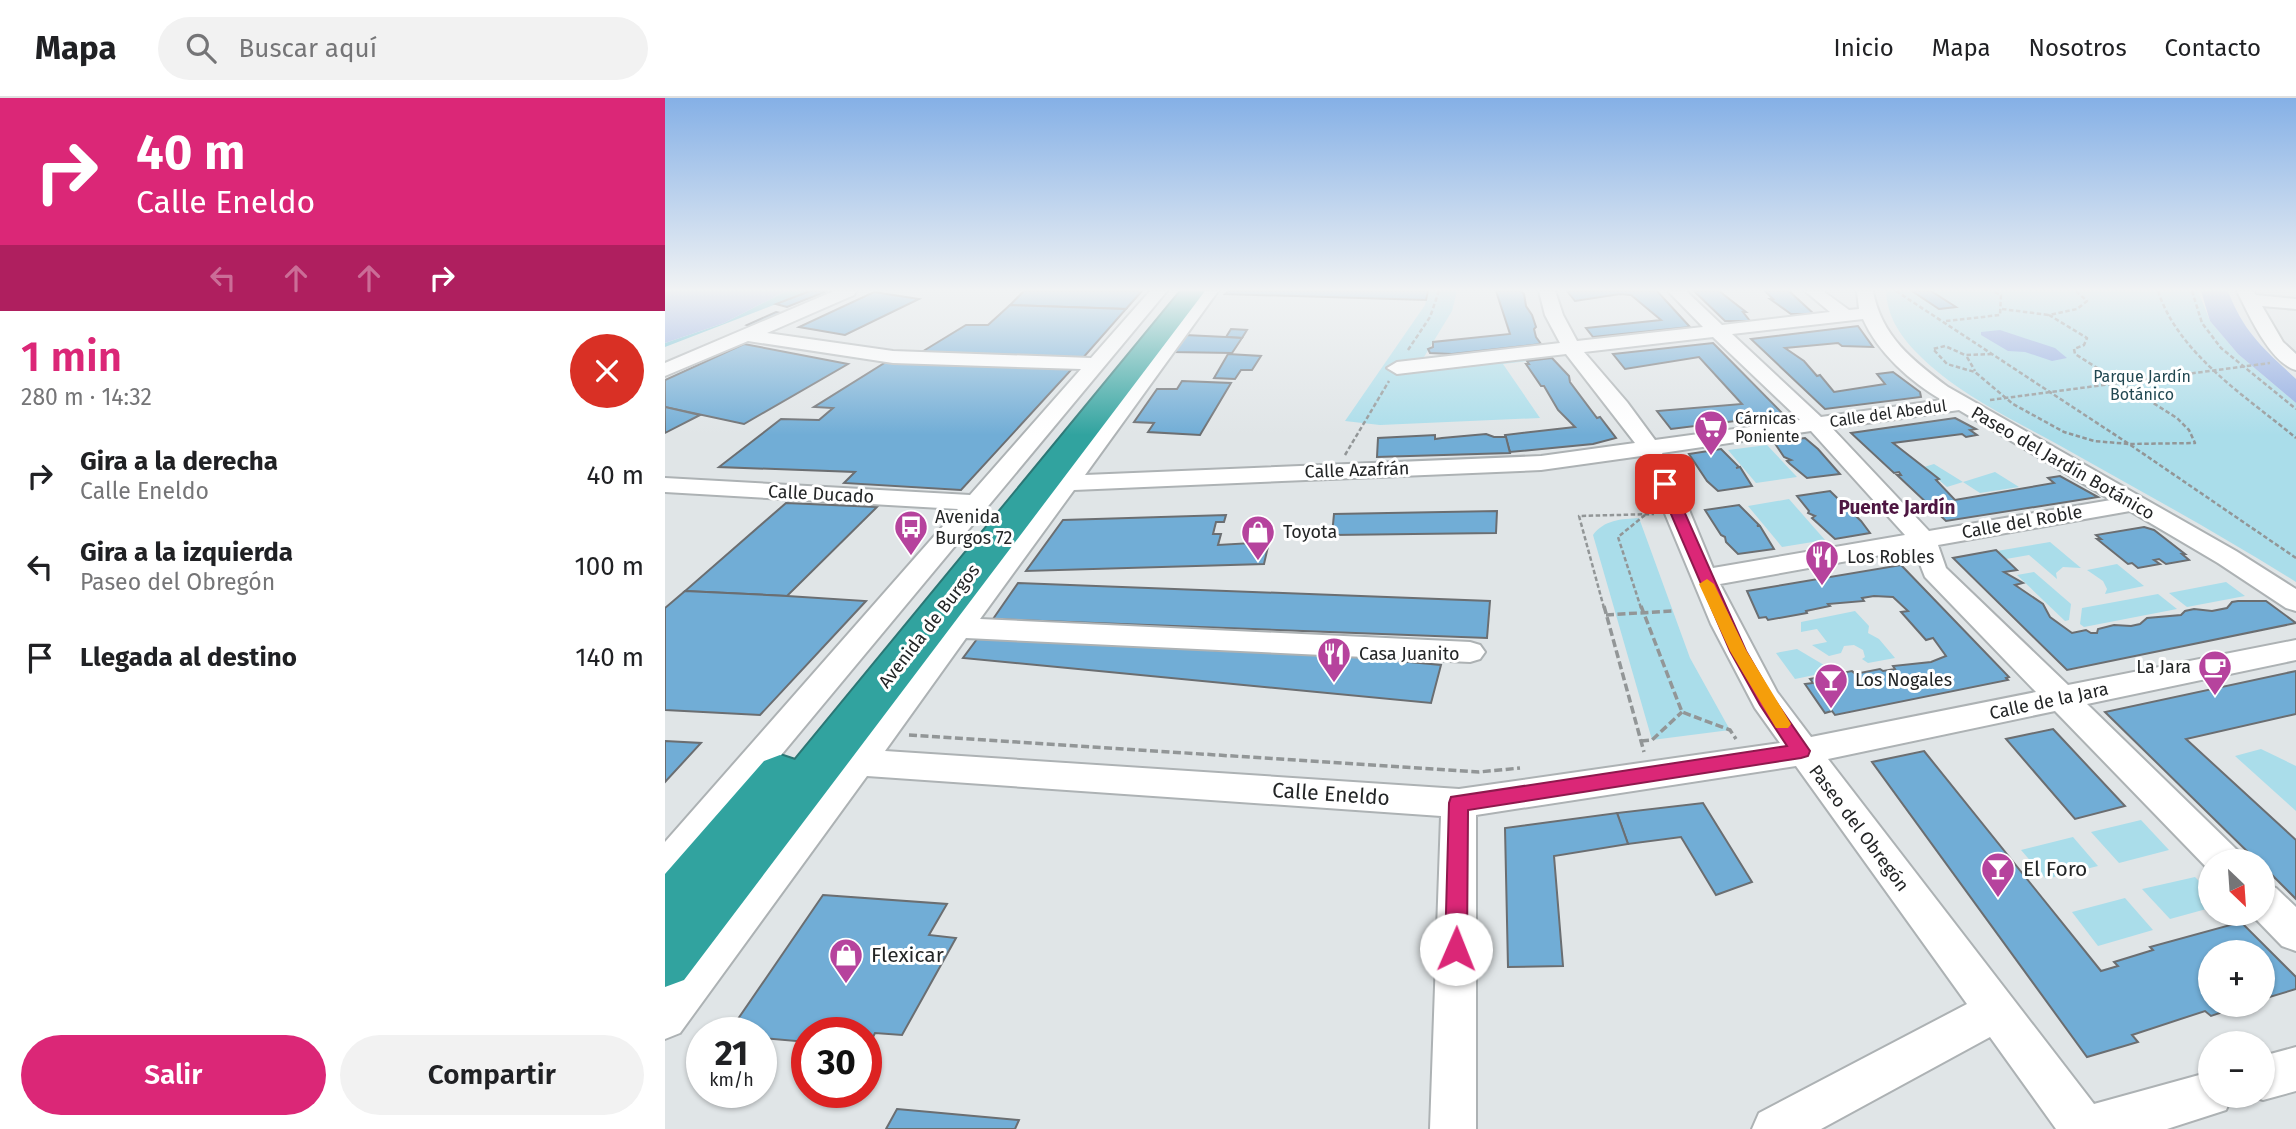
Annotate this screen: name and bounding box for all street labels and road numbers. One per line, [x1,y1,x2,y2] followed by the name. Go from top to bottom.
[1828,396,1948,431] street label: Calle del Abedul
[1967,401,2159,525] street label: Paseo del Jardín Botánico
[1304,457,1410,483] street label: Calle Azafrán
[767,480,875,508] street label: Calle Ducado
[1960,501,2084,543] street label: Calle del Roble
[874,560,984,692] street label: Avenida de Burgos
[1988,678,2110,724] street label: Calle de la Jara
[1804,760,1914,896] street label: Paseo del Obregón
[1271,777,1391,811] street label: Calle Eneldo

